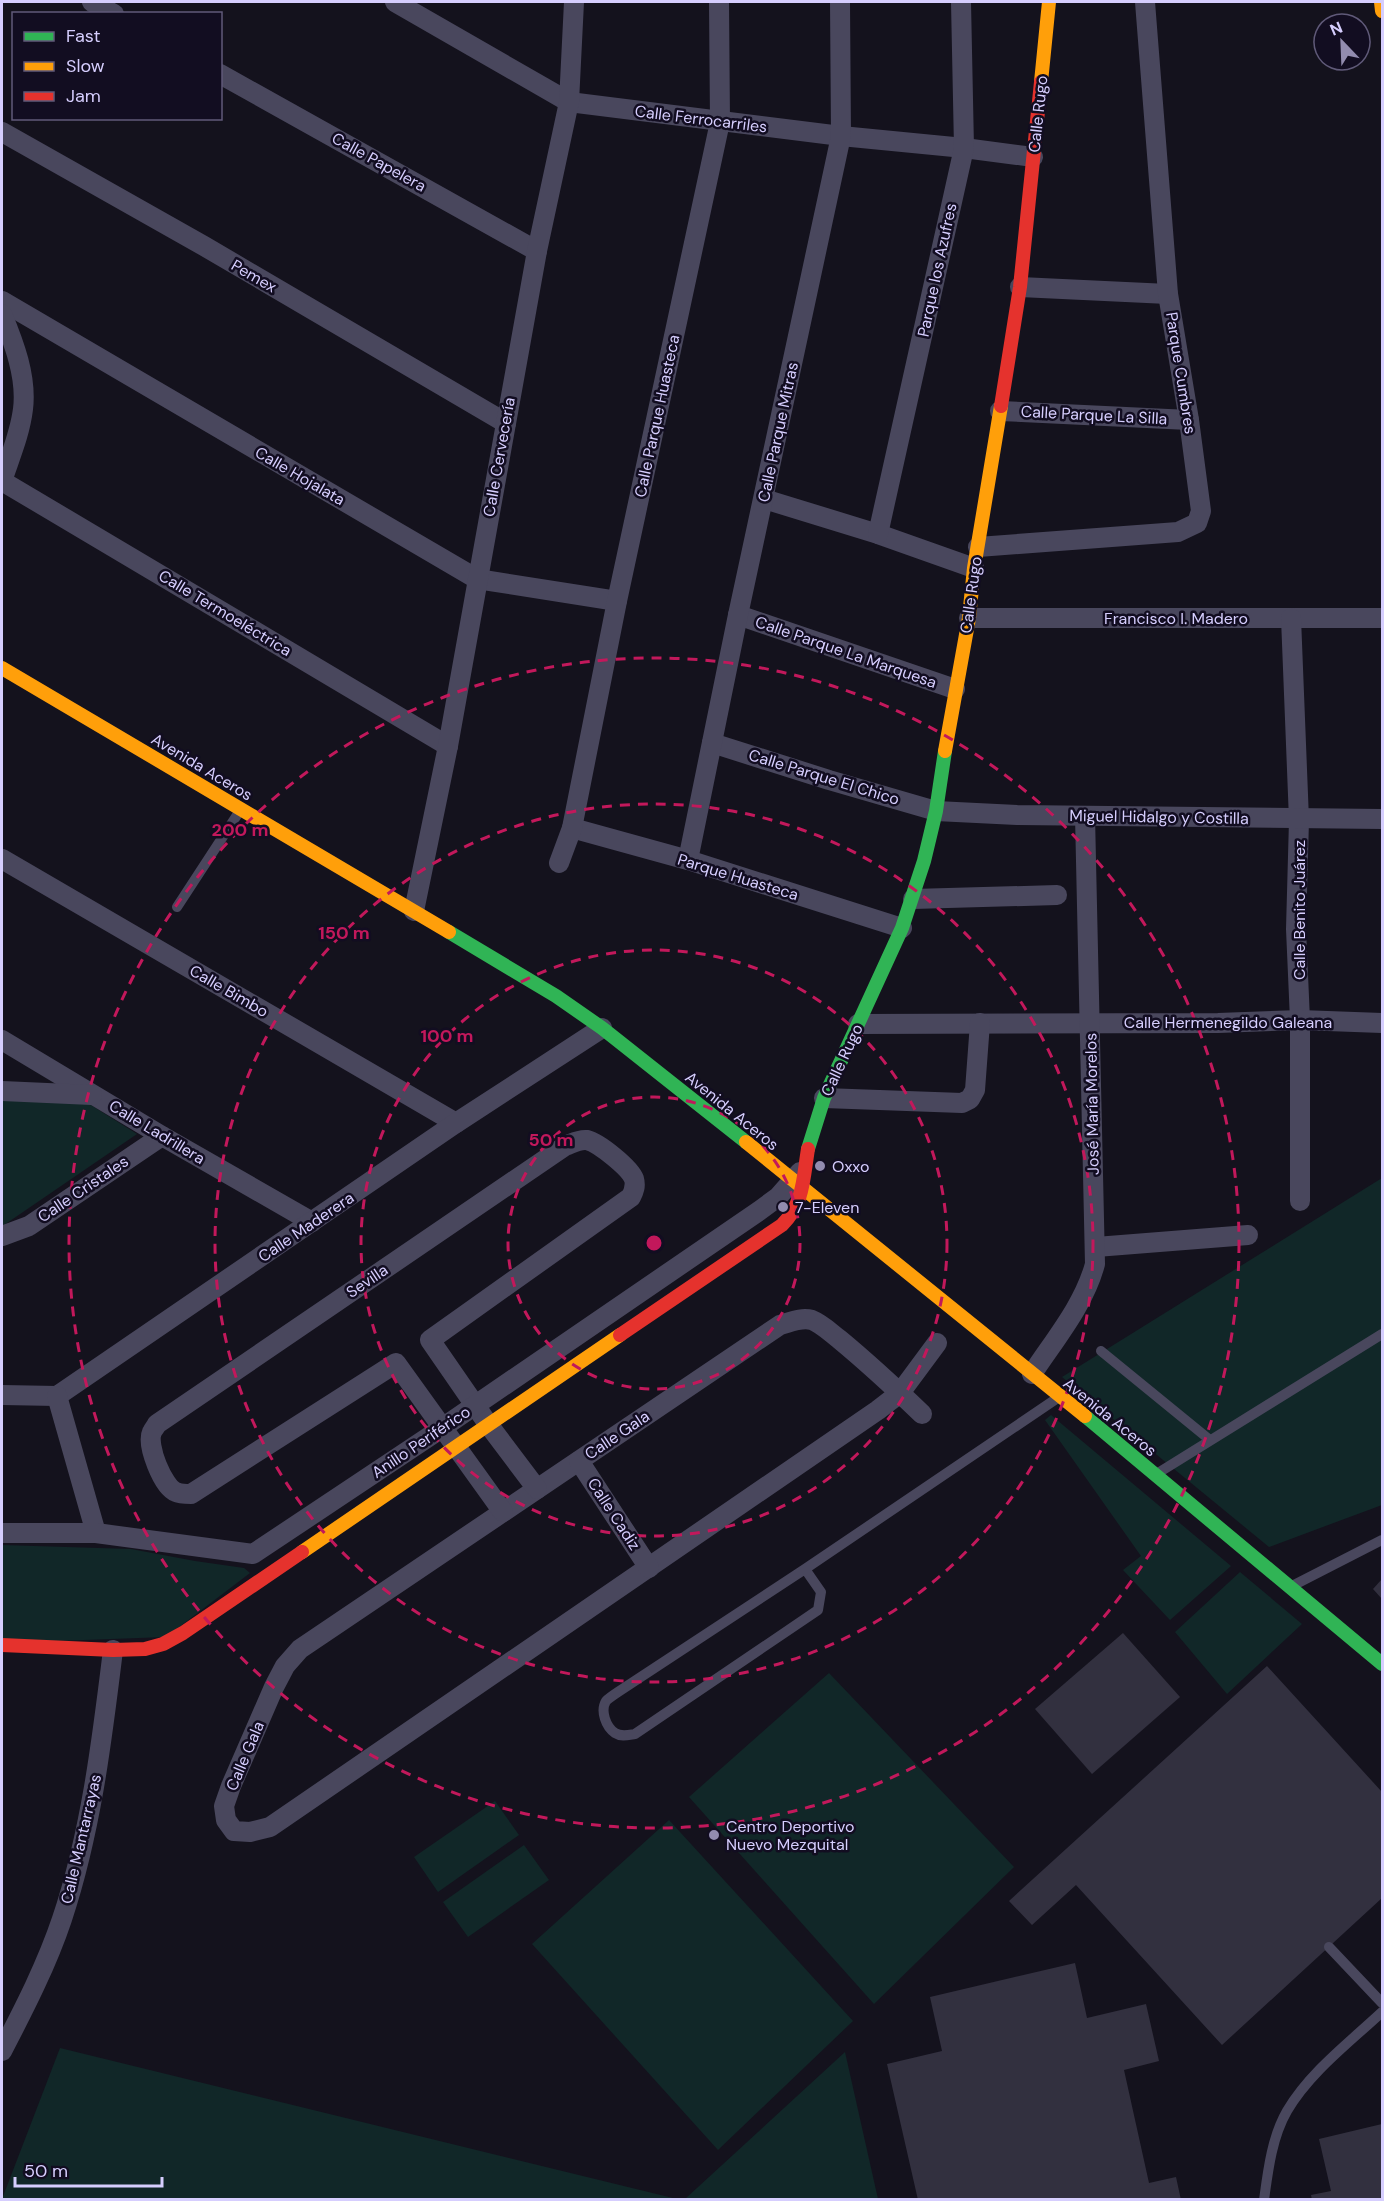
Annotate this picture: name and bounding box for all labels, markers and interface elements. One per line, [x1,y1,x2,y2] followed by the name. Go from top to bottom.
[12,12,222,120] legend
[1312,12,1372,72] north arrow
[1327,17,1346,41] text: N
[66,24,101,48] text: Fast
[66,54,105,78] text: Slow
[1024,74,1052,154] street label: Calle Rugo
[66,84,101,108] text: Jam
[634,100,768,138] street label: Calle Ferrocarriles
[328,127,430,197] street label: Calle Papelera
[913,201,961,339] street label: Parque los Azufres
[228,255,280,297] street label: Pemex
[1161,310,1201,436] street label: Parque Cumbres
[629,333,685,499] street label: Calle Parque Huasteca
[753,360,803,504] street label: Calle Parque Mitras
[478,396,520,518] street label: Calle Cervecería
[1020,401,1168,429] street label: Calle Parque La Silla
[251,442,349,510] street label: Calle Hojalata
[955,555,987,635] street label: Calle Rugo
[155,565,295,661] street label: Calle Termoeléctrica
[1104,608,1248,629] street label: Francisco I. Madero
[752,611,940,693] street label: Calle Parque La Marquesa
[148,729,256,805] street label: Avenida Aceros
[746,744,902,810] street label: Calle Parque El Chico
[1069,805,1249,829] street label: Miguel Hidalgo y Costilla
[212,818,268,842] text: 200 m
[1289,840,1310,980] street label: Calle Benito Juárez
[675,849,801,905] street label: Parque Huasteca
[318,921,370,945] text: 150 m
[186,960,272,1022] street label: Calle Bimbo
[1124,1012,1332,1033] street label: Calle Hermenegildo Galeana
[816,1020,868,1100] street label: Calle Rugo
[420,1024,474,1048] text: 100 m
[1080,1033,1104,1175] street label: José María Morelos
[681,1067,783,1155] street label: Avenida Aceros
[105,1095,209,1169] street label: Calle Ladrillera
[528,1128,574,1152] text: 50 m
[34,1151,132,1227] street label: Calle Cristales
[832,1156,869,1177] place label: Oxxo
[813,1159,827,1173] marker: Oxxo
[254,1187,358,1267] street label: Calle Maderera
[795,1197,859,1218] place label: 7-Eleven
[776,1200,790,1214] marker: 7-Eleven
[644,1233,664,1253] centre of rings
[342,1259,392,1303] street label: Sevilla
[1059,1373,1161,1461] street label: Avenida Aceros
[368,1401,474,1483] street label: Anillo Periférico
[581,1406,653,1464] street label: Calle Gala
[583,1474,645,1554] street label: Calle Cadiz
[221,1718,269,1794] street label: Calle Gala
[56,1772,106,1906] street label: Calle Mantarrayas
[726,1816,855,1855] place label: Centro Deportivo Nuevo Mezquital
[707,1828,721,1842] marker: Centro Deportivo Nuevo Mezquital
[15,2150,162,2188] scale bar
[24,2159,68,2183] text: 50 m

